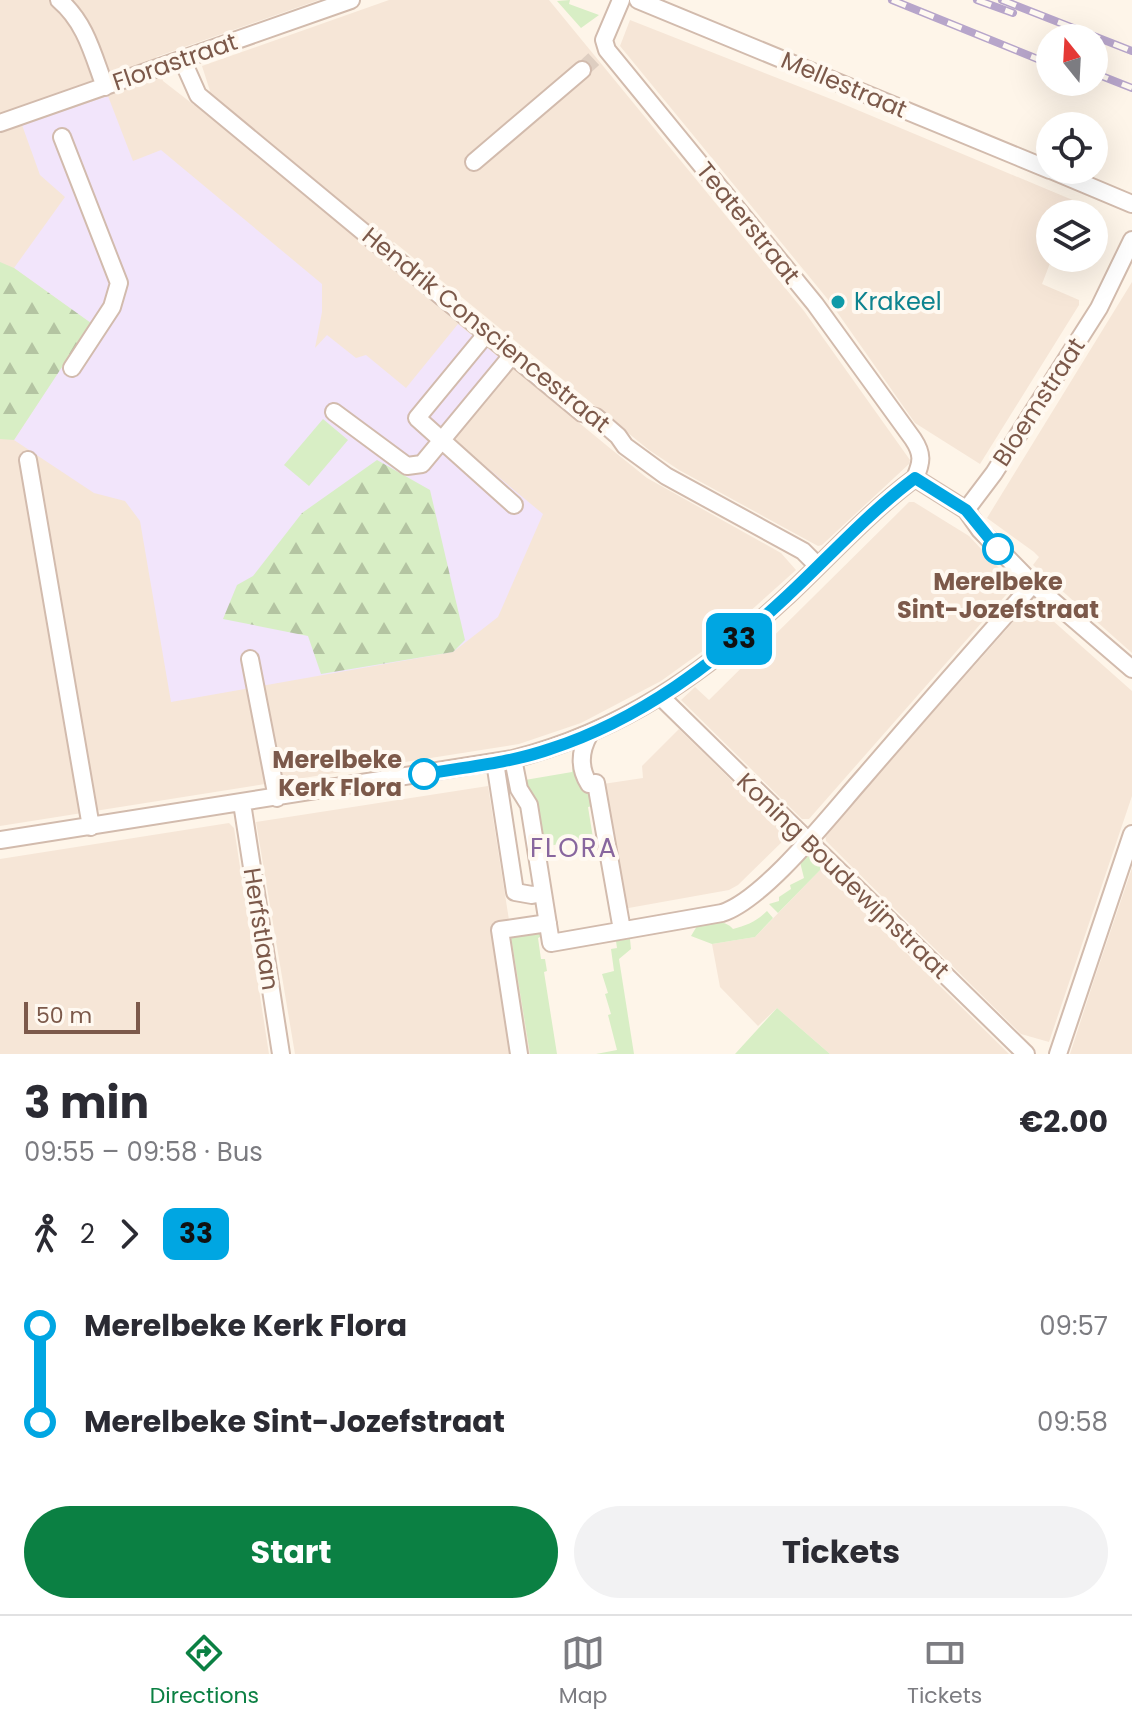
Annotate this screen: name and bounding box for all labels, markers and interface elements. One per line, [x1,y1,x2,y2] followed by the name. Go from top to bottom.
[1036,24,1108,96] north arrow
[1036,24,1108,272] map controls
[108,25,242,98] street label: Florastraat
[776,43,912,126] street label: Mellestraat
[1036,112,1108,184] button: locate
[689,155,808,291] street label: Teaterstraat
[1036,200,1108,272] button: layers
[355,219,617,440] street label: Hendrik Consciencestraat
[854,285,942,318] place label: Krakeel
[829,293,847,311] marker: Krakeel
[985,331,1092,472] street label: Bloemstraat
[983,534,1013,564] marker: Merelbeke Sint-Jozefstraat
[897,565,1099,626] place label: Merelbeke Sint-Jozefstraat
[703,613,775,665] line badge: 33
[722,619,756,658] text: 33
[272,743,402,804] place label: Merelbeke Kerk Flora
[409,759,439,789] marker: Merelbeke Kerk Flora
[730,765,957,986] street label: Koning Boudewijnstraat
[530,830,618,866] district label: FLORA
[236,865,287,992] street label: Herfstlaan
[24,998,140,1034] scale bar
[36,1000,92,1031] text: 50 m
[24,1072,149,1133] text: 3 min
[1019,1100,1108,1143] text: €2.00
[24,1134,263,1170] text: 09:55 – 09:58 · Bus
[24,1212,68,1256] icon: walk
[107,1212,151,1256] icon: forward
[179,1214,213,1253] text: 33
[80,1216,95,1252] text: 2
[84,1304,407,1347] text: Merelbeke Kerk Flora
[1039,1308,1108,1344] text: 09:57
[84,1400,505,1443] text: Merelbeke Sint-Jozefstraat
[1037,1404,1108,1440] text: 09:58
[24,1506,558,1598] button: Start
[574,1506,1108,1598] button: Tickets
[150,1631,259,1712] tab: Directions
[559,1631,607,1712] tab: Map
[907,1631,982,1712] tab: Tickets

